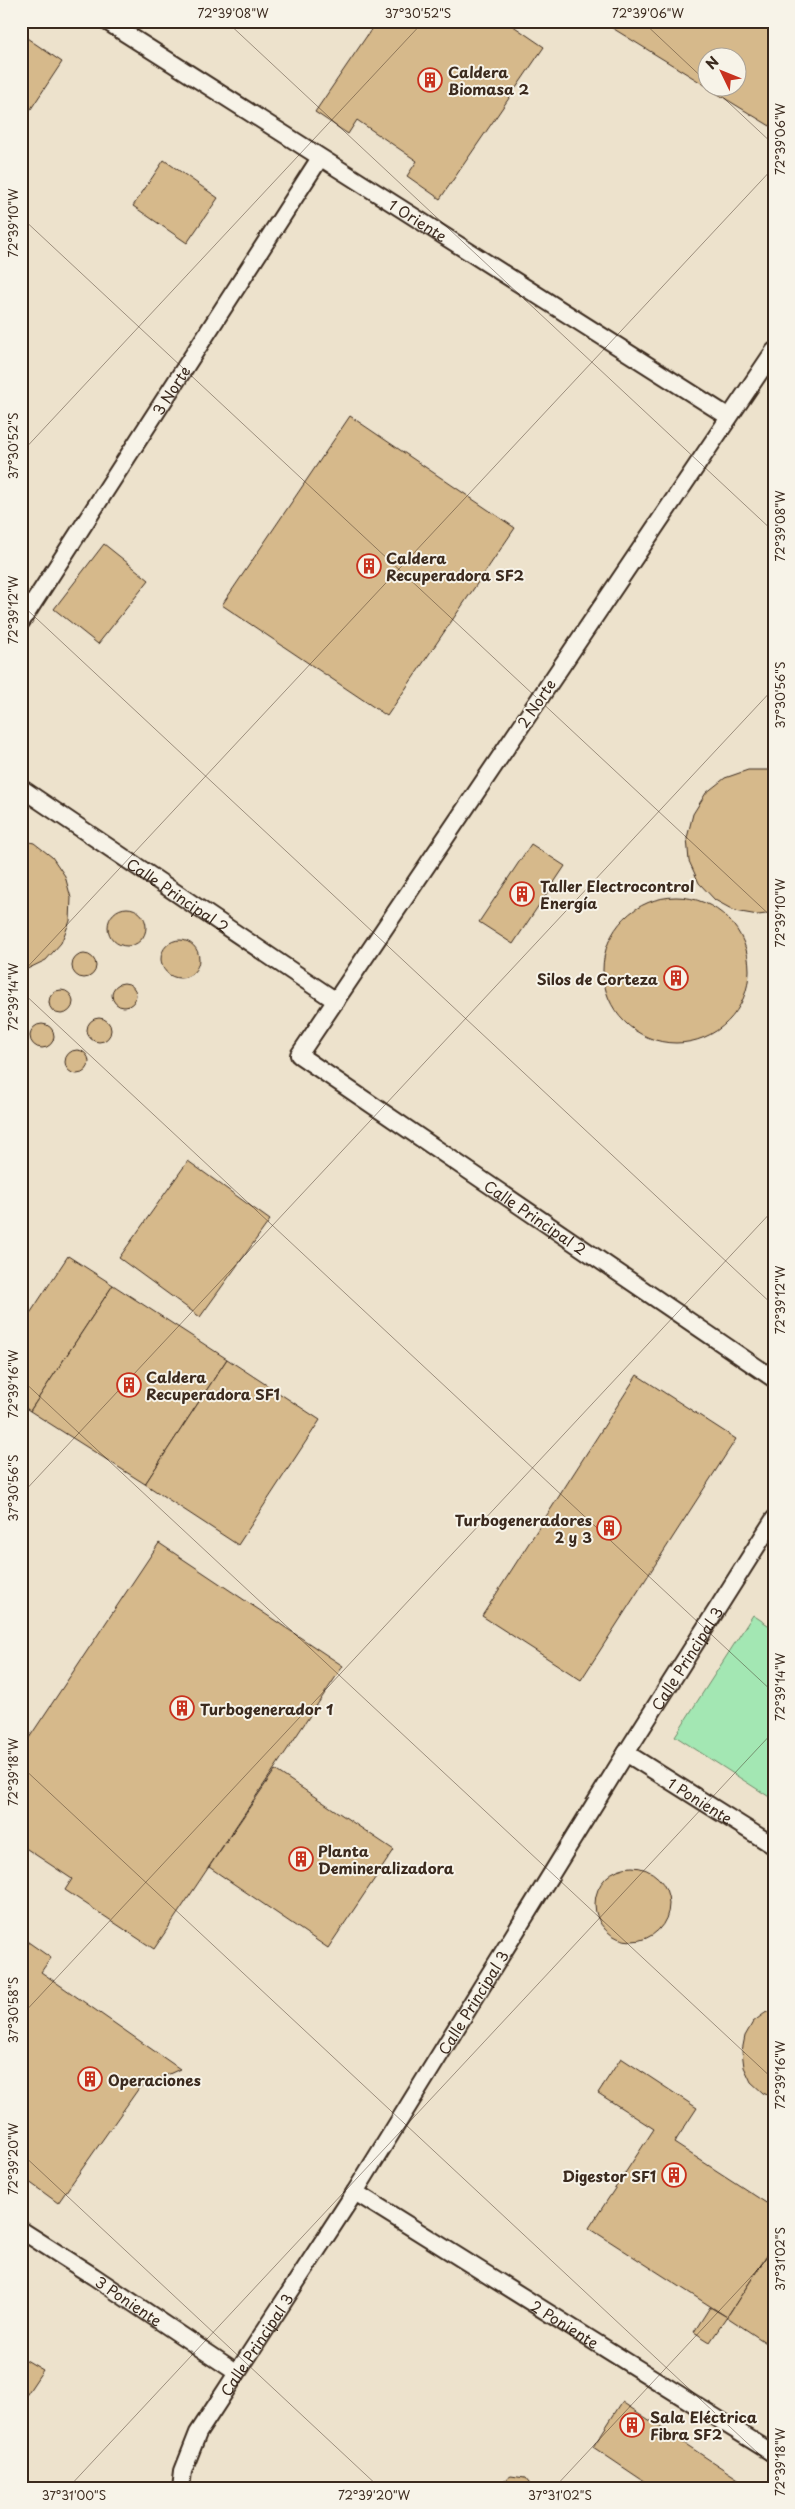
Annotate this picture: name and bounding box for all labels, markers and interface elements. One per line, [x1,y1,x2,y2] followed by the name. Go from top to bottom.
[197,4,269,22] text: 72°39'08"W
[385,4,451,22] text: 37°30'52"S
[612,4,685,22] text: 72°39'06"W
[698,48,748,98] north arrow
[701,52,724,74] text: N
[448,60,530,100] place label: Caldera Biomasa 2
[417,67,443,93] building icon: Caldera Biomasa 2
[771,102,789,175] text: 72°39'06"W
[4,188,22,258] text: 72°39'10"W
[385,192,452,247] street label: 1 Oriente
[146,360,195,420] street label: 3 Norte
[4,413,22,479] text: 37°30'52"S
[771,490,789,562] text: 72°39'08"W
[386,546,525,586] place label: Caldera Recuperadora SF2
[356,553,382,579] building icon: Caldera Recuperadora SF2
[4,575,22,644] text: 72°39'12"W
[771,662,789,728] text: 37°30'56"S
[511,674,561,732] street label: 2 Norte
[122,851,234,937] street label: Calle Principal 2
[540,874,694,914] place label: Taller Electrocontrol Energía
[771,878,789,948] text: 72°39'10"W
[509,881,535,907] building icon: Taller Electrocontrol Energía
[4,962,22,1031] text: 72°39'14"W
[663,965,689,991] building icon: Silos de Corteza
[537,967,658,990] place label: Silos de Corteza
[480,1173,592,1260] street label: Calle Principal 2
[771,1265,789,1334] text: 72°39'12"W
[4,1349,22,1418] text: 72°39'16"W
[146,1365,280,1405] place label: Caldera Recuperadora SF1
[116,1372,142,1398] building icon: Caldera Recuperadora SF1
[4,1455,22,1521] text: 37°30'56"S
[455,1508,592,1548] place label: Turbogeneradores 2 y 3
[596,1515,622,1541] building icon: Turbogeneradores 2 y 3
[645,1602,728,1714] street label: Calle Principal 3
[771,1652,789,1721] text: 72°39'14"W
[169,1695,195,1721] building icon: Turbogenerador 1
[200,1697,333,1720] place label: Turbogenerador 1
[4,1737,22,1806] text: 72°39'18"W
[664,1771,738,1829] street label: 1 Poniente
[318,1839,454,1879] place label: Planta Demineralizadora
[288,1846,314,1872] building icon: Planta Demineralizadora
[431,1945,513,2059] street label: Calle Principal 3
[4,1977,22,2043] text: 37°30'58"S
[771,2040,789,2109] text: 72°39'16"W
[77,2066,103,2092] building icon: Operaciones
[108,2068,201,2091] place label: Operaciones
[4,2122,22,2195] text: 72°39'20"W
[661,2162,687,2188] building icon: Digestor SF1
[562,2164,656,2187] place label: Digestor SF1
[771,2227,789,2291] text: 37°31'02"S
[91,2269,167,2331] street label: 3 Poniente
[214,2288,298,2400] street label: Calle Principal 3
[527,2294,604,2353] street label: 2 Poniente
[650,2405,758,2445] place label: Sala Eléctrica Fibra SF2
[619,2412,645,2438] building icon: Sala Eléctrica Fibra SF2
[771,2427,789,2496] text: 72°39'18"W
[42,2486,106,2504] text: 37°31'00"S
[338,2486,411,2504] text: 72°39'20"W
[528,2486,592,2504] text: 37°31'02"S

